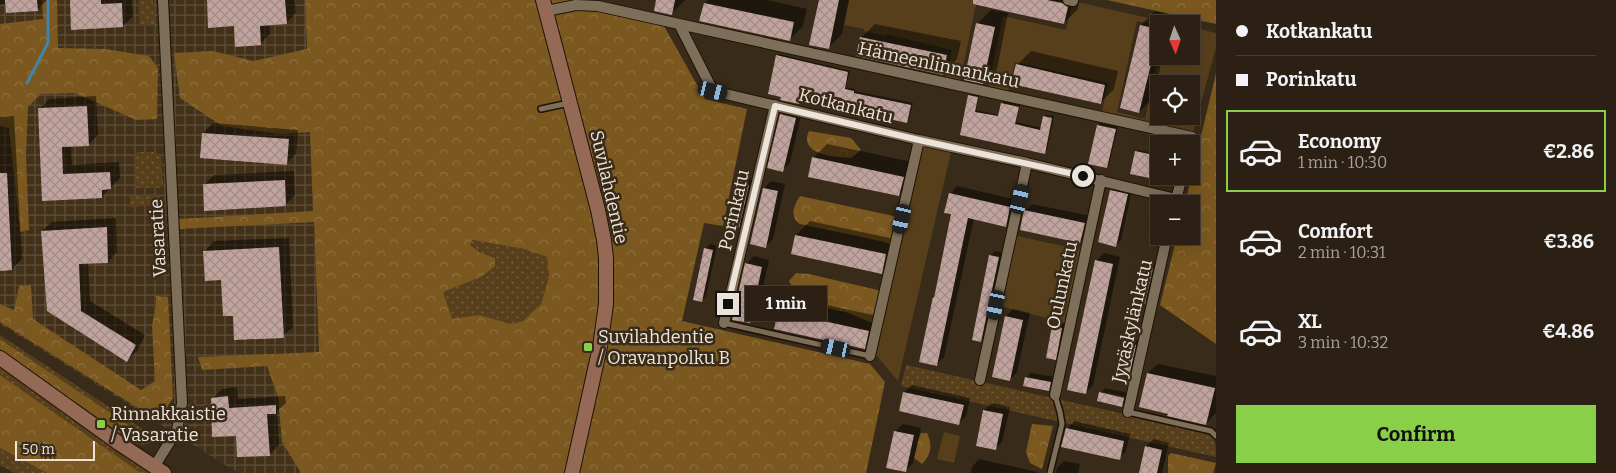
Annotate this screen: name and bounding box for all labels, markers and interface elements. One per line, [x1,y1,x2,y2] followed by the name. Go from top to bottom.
[1150,15,1200,65] north arrow
[1150,15,1200,245] map controls
[1266,20,1372,43] text: Kotkankatu
[857,37,1021,93] street label: Hämeenlinnankatu
[1266,68,1357,91] text: Porinkatu
[1150,75,1200,125] button: locate
[696,80,729,102] car
[796,84,896,128] street label: Kotkankatu
[585,128,633,246] street label: Suvilahdentie
[1238,129,1283,174] icon: car
[1298,130,1381,153] text: Economy
[1150,135,1200,185] button: +
[1543,140,1594,163] text: €2.86
[1298,153,1387,172] text: 1 min · 10:30
[1072,165,1094,187] route start
[714,167,754,253] street label: Porinkatu
[1009,183,1030,215] car
[1150,195,1200,245] button: −
[145,198,171,278] street label: Vasaratie
[891,203,912,235] car
[1238,219,1283,264] icon: car
[1298,220,1373,243] text: Comfort
[1544,230,1594,253] text: €3.86
[1042,239,1082,331] street label: Oulunkatu
[1298,243,1386,262] text: 2 min · 10:31
[1107,257,1157,386] street label: Jyväskylänkatu
[746,286,828,322] callout: 1 min
[985,289,1006,321] car
[717,293,739,315] route end
[766,294,806,313] text: 1 min
[1238,309,1283,354] icon: car
[1298,310,1322,333] text: XL
[1542,320,1594,343] text: €4.86
[598,326,730,369] place label: Suvilahdentie / Oravanpolku B
[1298,333,1388,352] text: 3 min · 10:32
[819,337,852,359] car
[582,341,594,353] marker: Suvilahdentie / Oravanpolku B
[111,403,226,446] place label: Rinnakkaistie / Vasaratie
[1236,405,1596,463] button: Confirm
[95,418,107,430] marker: Rinnakkaistie / Vasaratie
[15,438,95,461] scale bar
[22,441,55,458] text: 50 m

